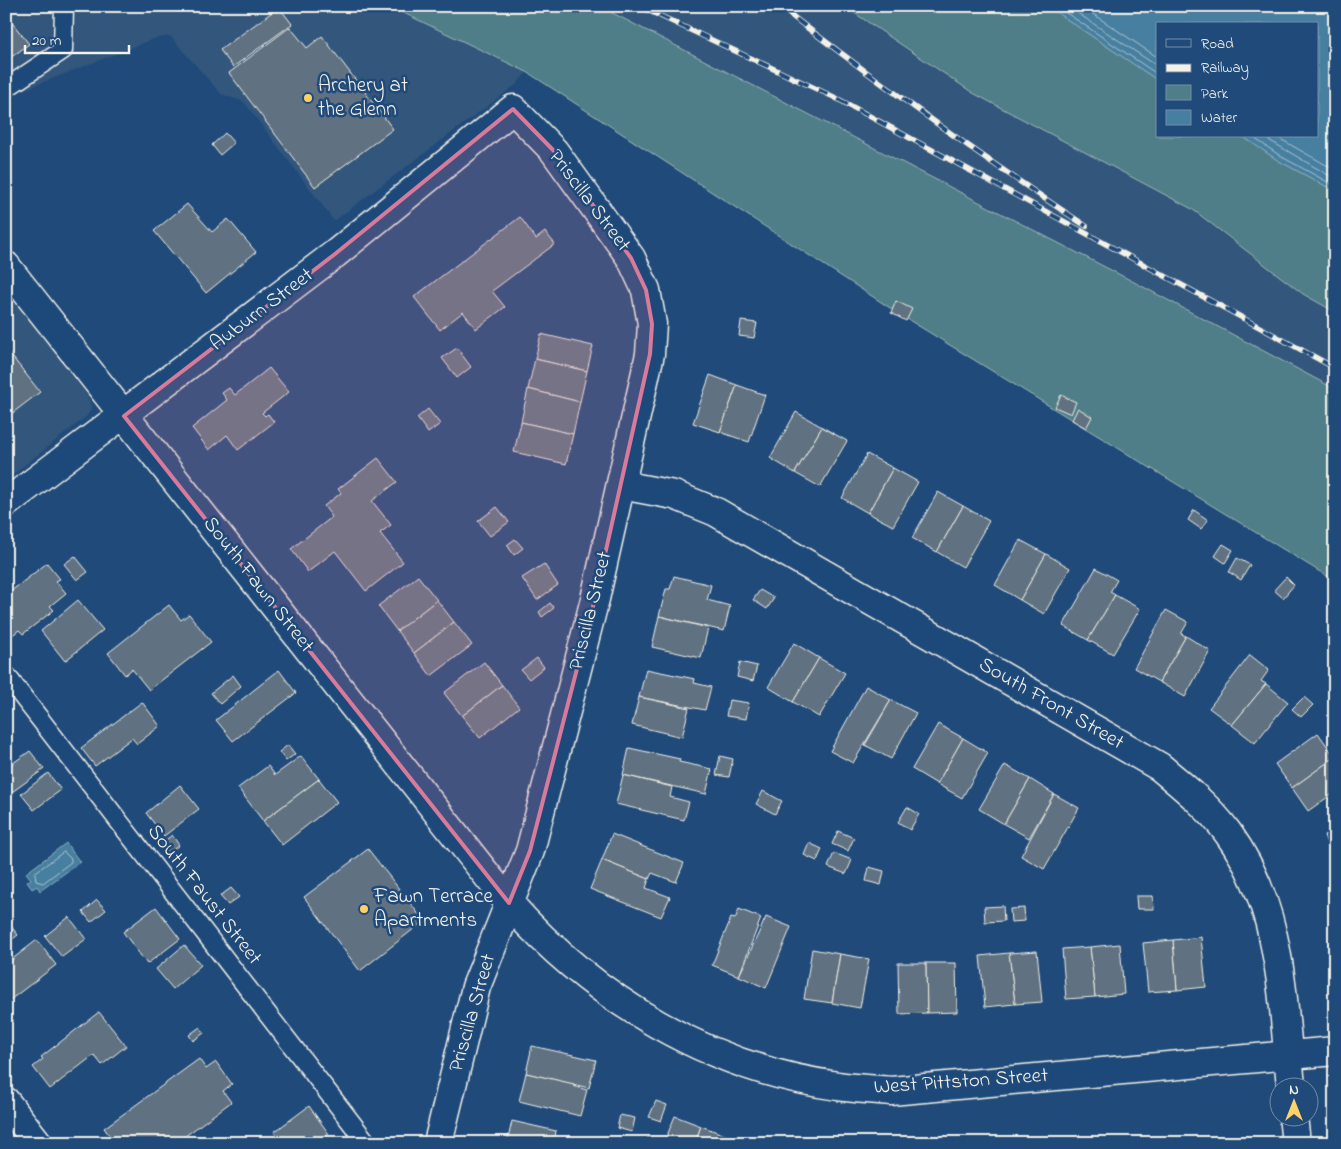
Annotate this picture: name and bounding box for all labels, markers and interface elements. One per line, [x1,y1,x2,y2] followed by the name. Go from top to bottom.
[25,22,129,54] scale bar
[1156,22,1318,138] legend
[32,30,62,52] text: 20 m
[1201,33,1234,55] text: Road
[1201,57,1249,80] text: Railway
[318,71,408,125] place label: Archery at the Glenn
[1201,83,1229,105] text: Park
[302,92,314,104] marker: Archery at the Glenn
[1201,107,1237,129] text: Water
[540,143,638,259] street label: Priscilla Street
[204,261,320,359] street label: Auburn Street
[195,510,321,660] street label: South Fawn Street
[562,548,620,674] street label: Priscilla Street
[973,650,1129,758] street label: South Front Street
[139,818,269,972] street label: South Faust Street
[373,882,493,936] place label: Fawn Terrace Apartments
[358,903,370,915] marker: Fawn Terrace Apartments
[442,950,504,1076] street label: Priscilla Street
[873,1061,1049,1103] street label: West Pittston Street
[1268,1076,1318,1126] north arrow
[1289,1080,1299,1101] text: N

